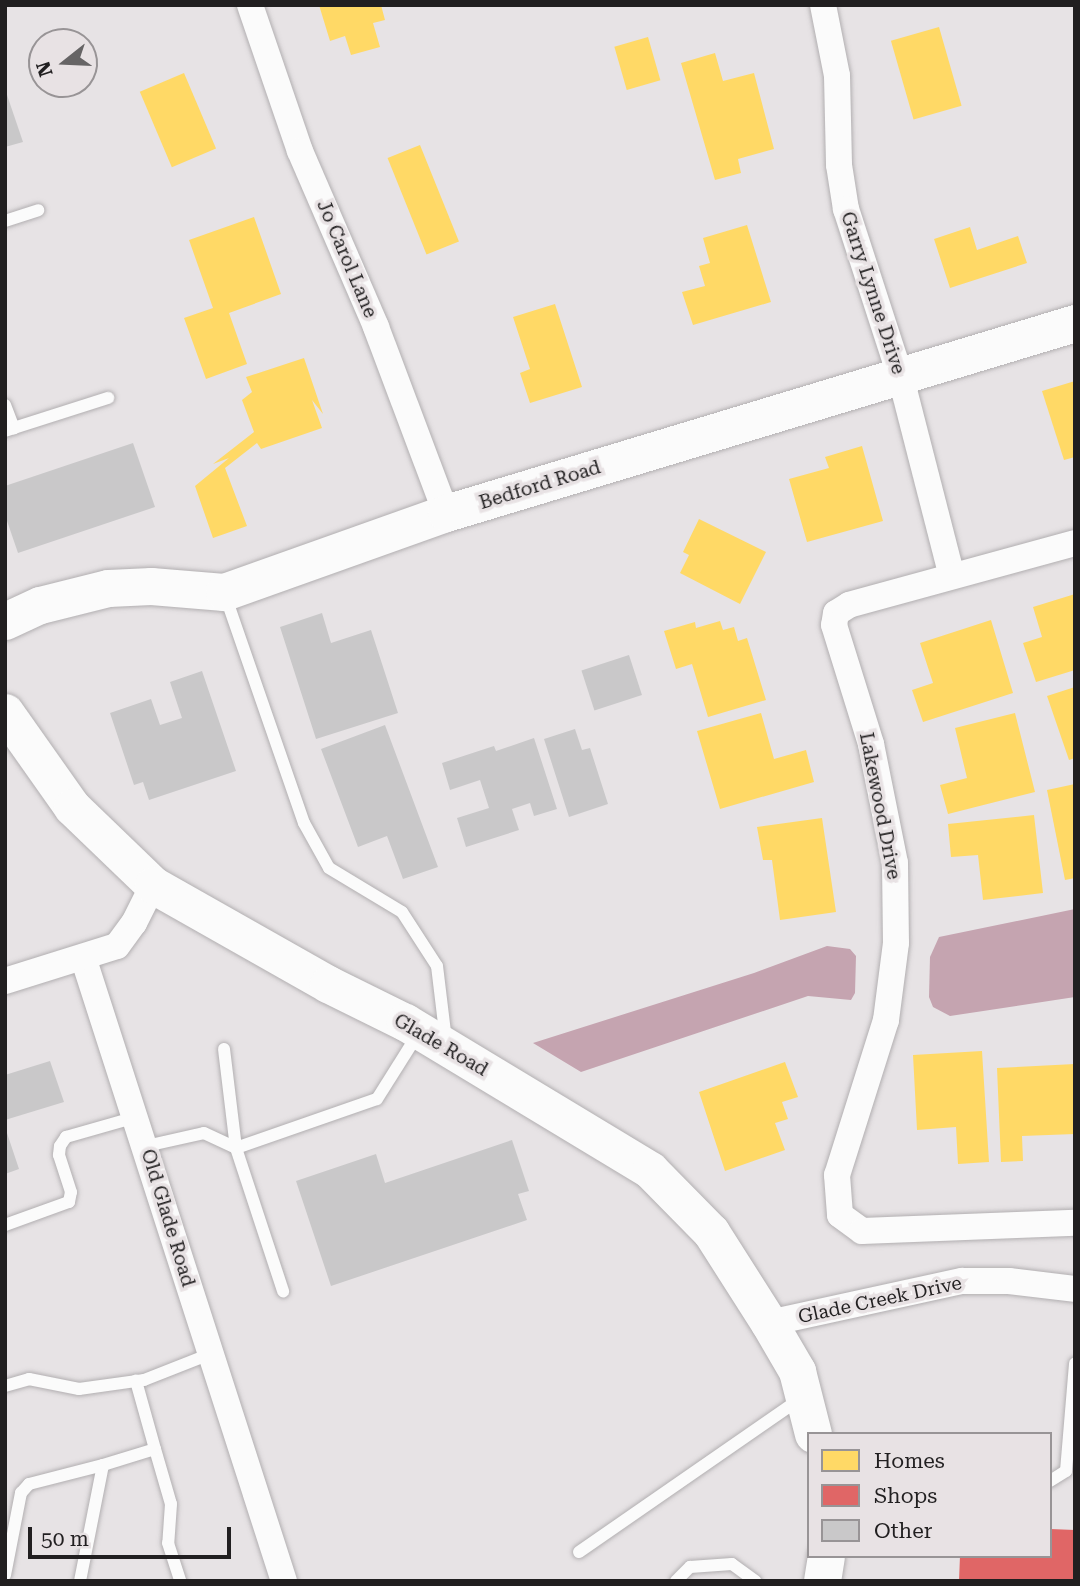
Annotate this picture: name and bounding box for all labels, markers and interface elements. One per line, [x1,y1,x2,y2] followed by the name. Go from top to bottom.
[28,28,98,98] north arrow
[31,59,58,80] text: N
[312,197,382,321] street label: Jo Carol Lane
[836,209,910,377] street label: Garry Lynne Drive
[477,456,603,514] street label: Bedford Road
[855,731,905,881] street label: Lakewood Drive
[390,1009,492,1081] street label: Glade Road
[136,1146,200,1290] street label: Old Glade Road
[796,1272,964,1328] street label: Glade Creek Drive
[807,1432,1052,1558] legend
[874,1449,945,1473] text: Homes
[874,1484,937,1508] text: Shops
[32,1512,234,1556] scale bar
[874,1519,932,1543] text: Other
[41,1527,89,1551] text: 50 m

